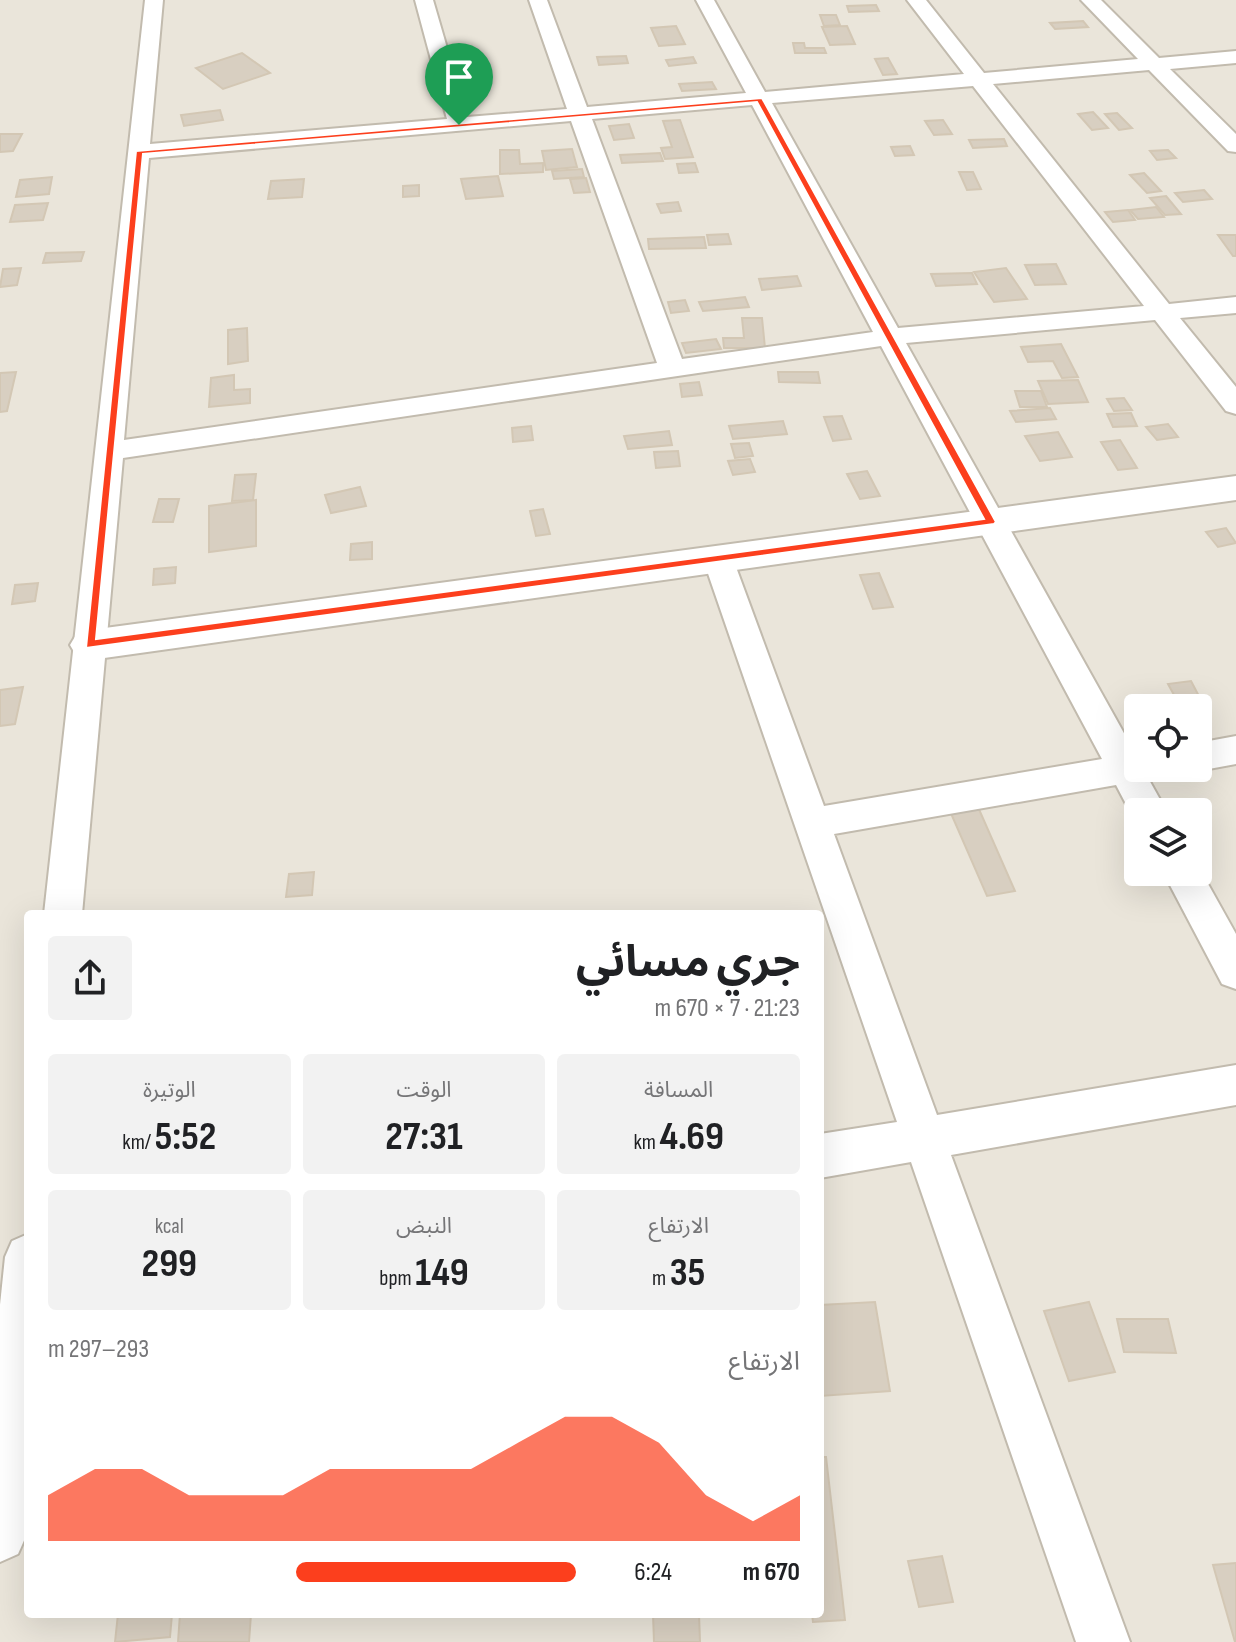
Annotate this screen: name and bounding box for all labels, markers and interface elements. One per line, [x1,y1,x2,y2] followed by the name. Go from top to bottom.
[425,43,493,125] pin
[437,55,481,99] icon: arrive
[1124,694,1212,886] map controls
[1124,694,1212,782] button: locate
[1124,798,1212,886] button: layers
[48,936,132,1020] button: share
[576,936,800,989] text: جري مسائي
[655,993,800,1024] text: 21:23 · 7 × 670 m
[143,1077,196,1104] text: الوتيرة
[396,1077,452,1104] text: الوقت
[644,1077,713,1104] text: المسافة
[155,1113,216,1161] text: 5:52
[385,1113,463,1161] text: 27:31
[659,1113,724,1161] text: 4.69
[122,1129,155,1156] text: /km
[633,1129,659,1156] text: km
[155,1213,184,1240] text: kcal
[396,1213,452,1240] text: النبض
[648,1213,709,1240] text: الارتفاع
[142,1240,197,1288] text: 299
[415,1249,469,1297] text: 149
[670,1249,705,1297] text: 35
[379,1265,415,1292] text: bpm
[652,1265,670,1292] text: m
[48,1334,149,1365] text: 293–297 m
[729,1347,800,1378] text: الارتفاع
[634,1557,672,1588] text: 6:24
[743,1557,800,1588] text: 670 m

